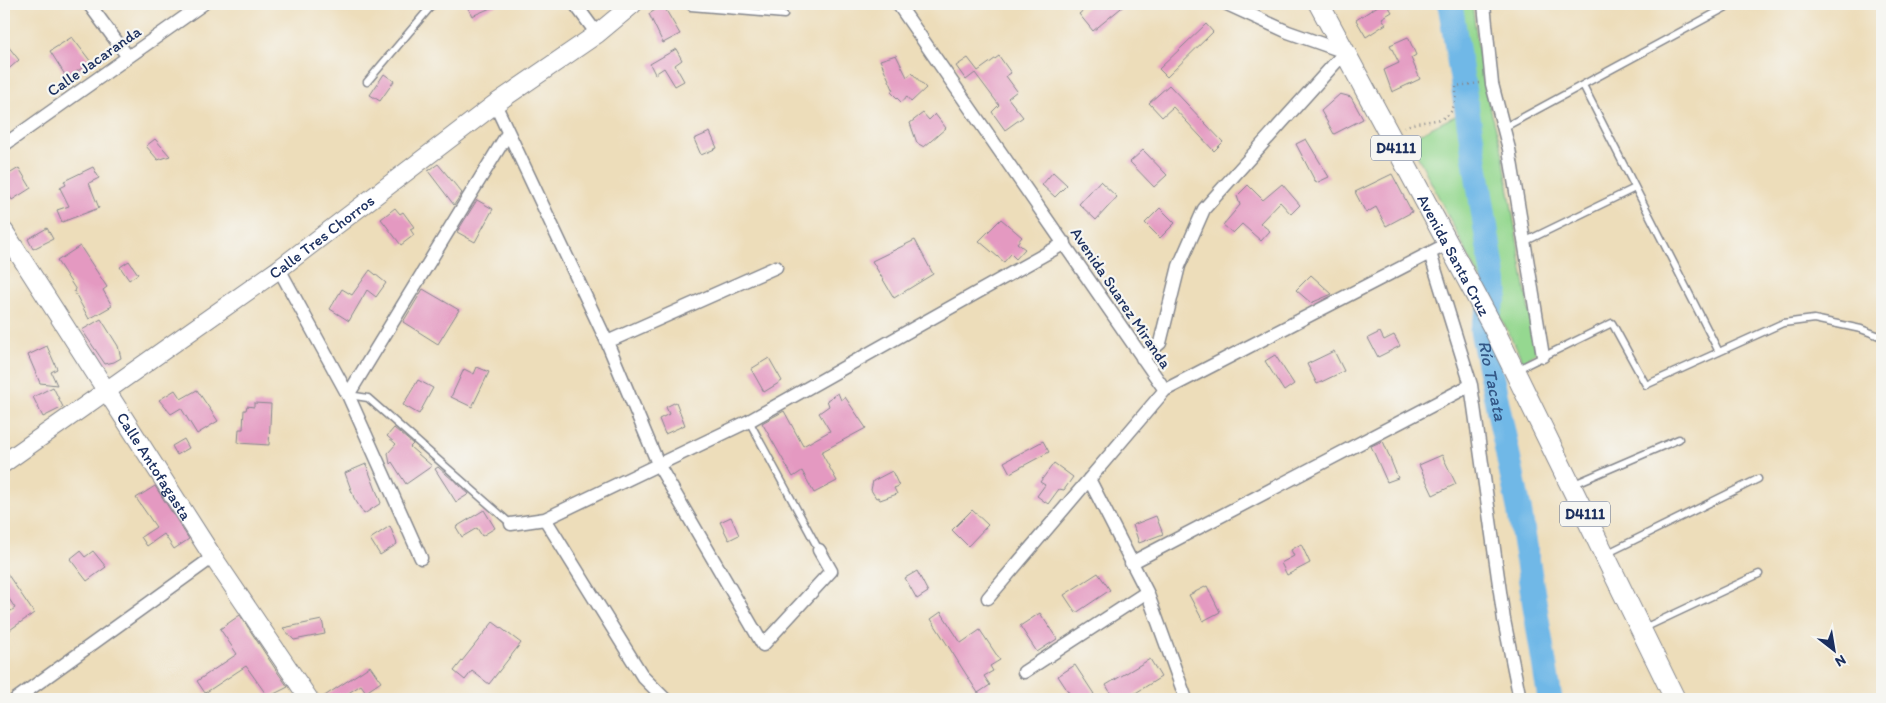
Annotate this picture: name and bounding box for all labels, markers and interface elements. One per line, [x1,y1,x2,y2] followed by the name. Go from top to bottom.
[43,21,145,100] street label: Calle Jacaranda
[1371,136,1421,160] road number: D4111
[265,190,378,283] street label: Calle Tres Chorros
[1414,191,1495,319] street label: Avenida Santa Cruz
[1067,224,1176,373] street label: Avenida Suarez Miranda
[1473,339,1512,424] water label: Río Tacata
[113,408,196,524] street label: Calle Antofagasta
[1560,502,1610,526] road number: D4111
[1808,626,1858,676] north arrow
[1832,651,1849,670] text: N

